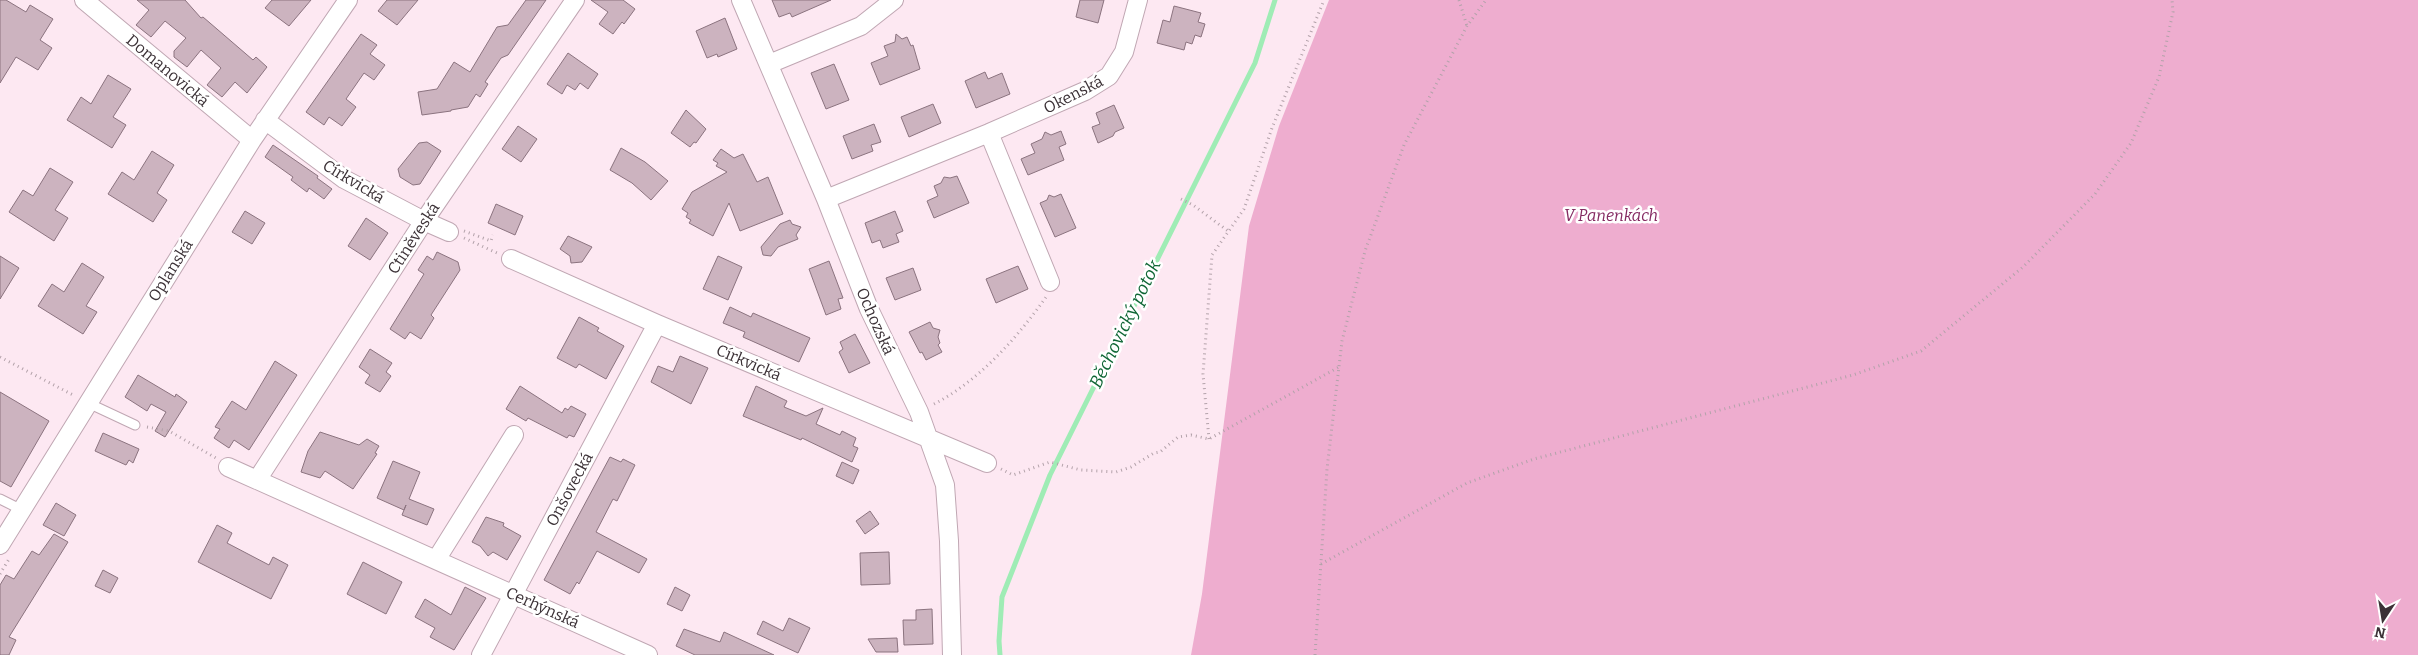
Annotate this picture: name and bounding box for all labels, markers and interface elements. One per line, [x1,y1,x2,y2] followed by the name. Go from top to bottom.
[122,30,213,111] street label: Domanovická
[1040,71,1106,117] street label: Okenská
[319,156,388,207] street label: Církvická
[383,199,444,277] street label: Ctiněveská
[1564,206,1658,225] park label: V Panenkách
[144,236,197,305] street label: Oplanská
[1084,256,1166,392] water label: Běchovický potok
[852,285,899,358] street label: Ochozská
[713,340,784,385] street label: Církvická
[542,449,597,529] street label: Onšovecká
[503,583,583,632] street label: Cerhýnská
[2358,595,2408,645] north arrow
[2373,623,2387,642] text: N

